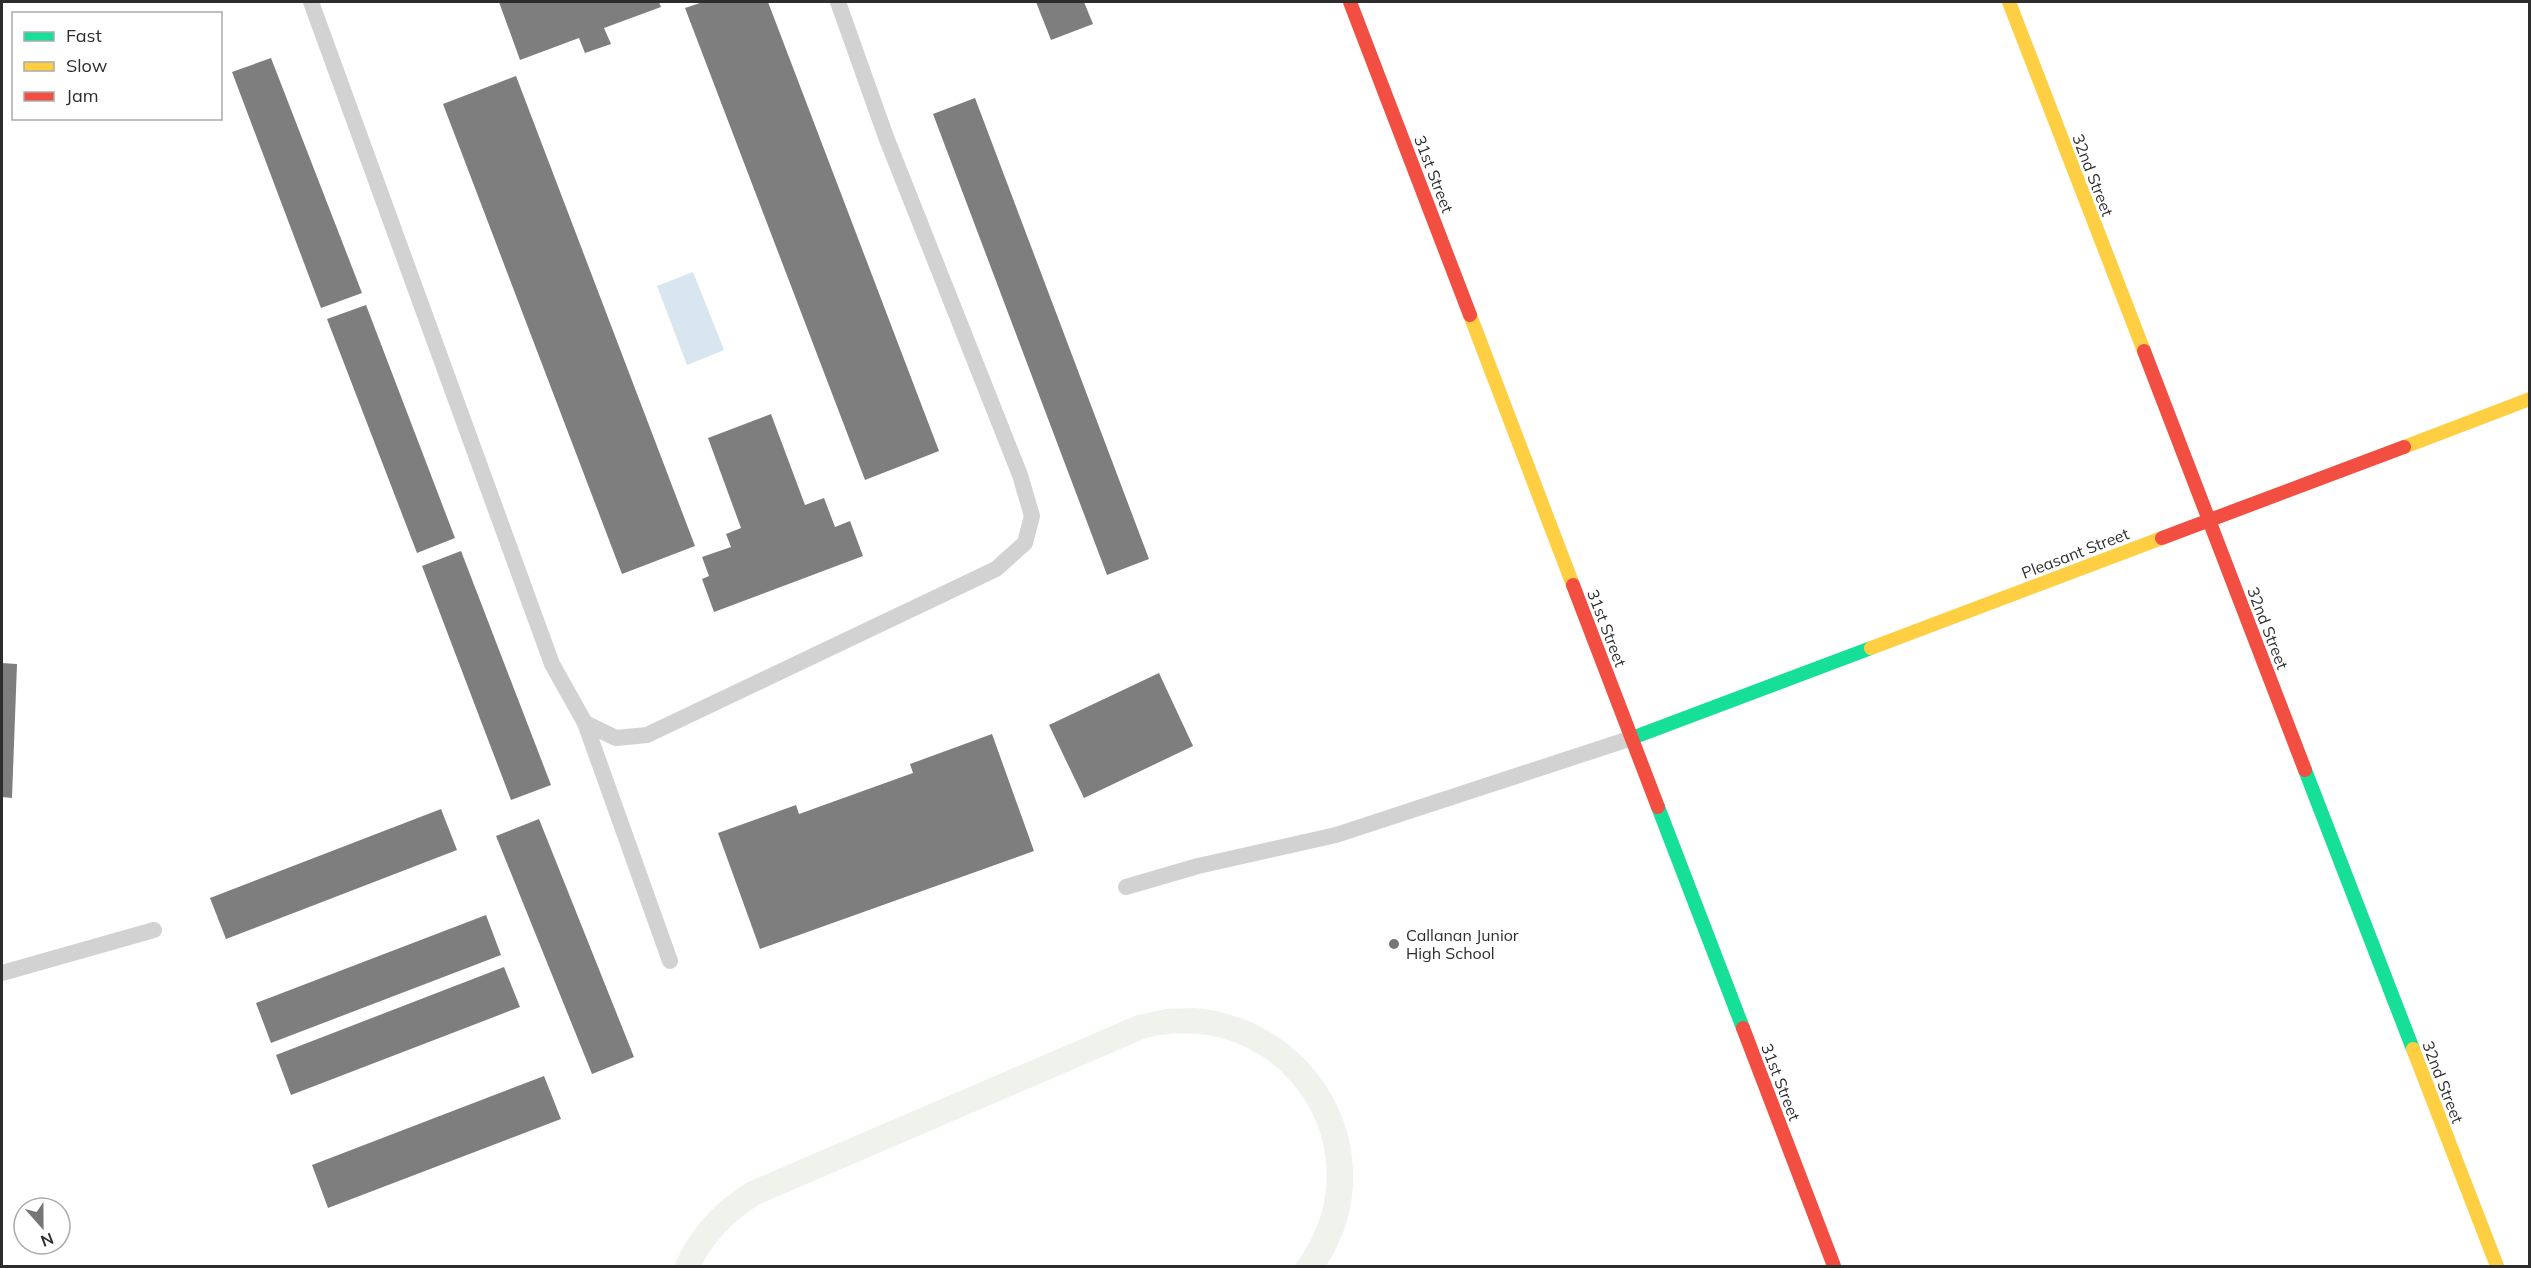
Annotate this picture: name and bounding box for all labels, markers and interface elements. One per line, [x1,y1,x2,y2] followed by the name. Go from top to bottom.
[12,12,222,120] legend
[66,24,102,47] text: Fast
[66,54,108,77] text: Slow
[66,84,99,107] text: Jam
[2068,131,2118,219] street label: 32nd Street
[1410,133,1458,216] street label: 31st Street
[2018,523,2132,583] street label: Pleasant Street
[2243,584,2293,672] street label: 32nd Street
[1583,587,1631,670] street label: 31st Street
[1406,925,1519,963] place label: Callanan Junior High School
[1387,937,1401,951] marker: Callanan Junior High School
[2418,1038,2468,1126] street label: 32nd Street
[1757,1041,1805,1124] street label: 31st Street
[12,1196,72,1256] north arrow
[38,1229,57,1252] text: N

